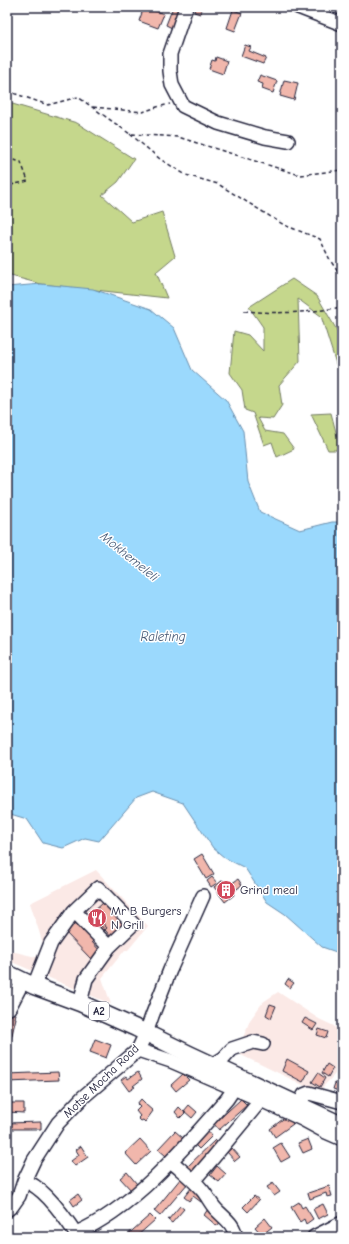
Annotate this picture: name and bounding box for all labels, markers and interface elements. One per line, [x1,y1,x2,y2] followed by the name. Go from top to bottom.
[97,528,162,585] water label: Mokhemeleli
[141,629,186,644] water label: Raleting
[215,879,237,901] building icon: Grind meal
[240,883,298,897] place label: Grind meal
[111,904,181,932] place label: Mr B Burgers N Grill
[86,907,108,929] restaurant icon: Mr B Burgers N Grill
[89,1002,109,1020] road number: A2
[60,1041,142,1121] street label: Motse Mocha Road

